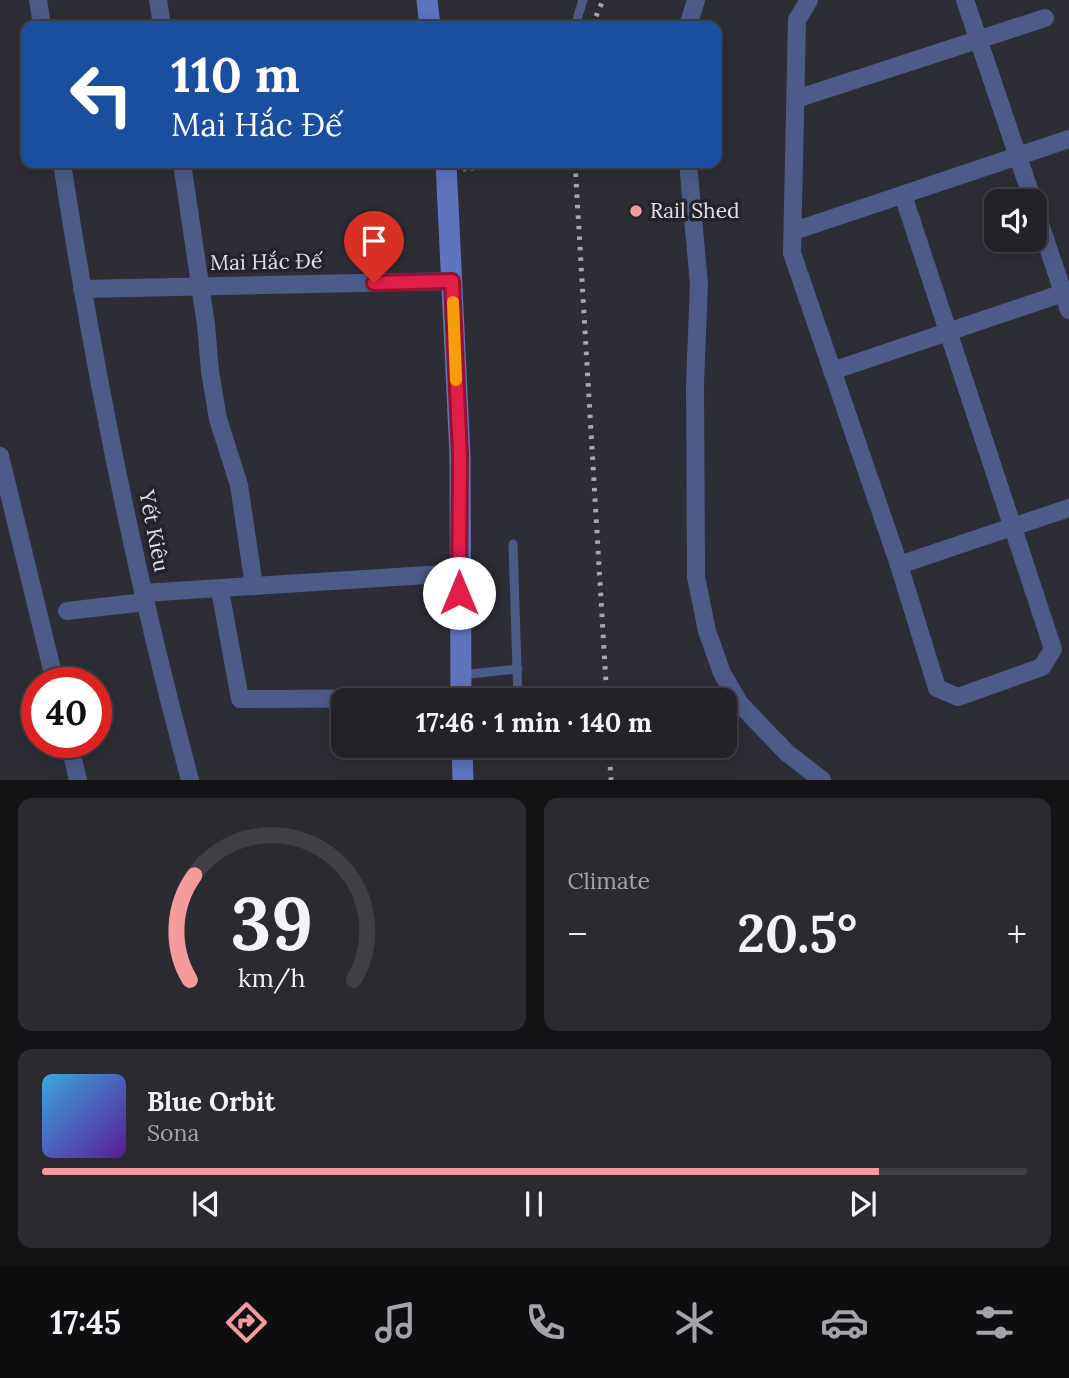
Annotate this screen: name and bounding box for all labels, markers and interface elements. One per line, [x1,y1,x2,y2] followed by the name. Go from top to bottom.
[171,43,300,105] text: 110 m
[56,49,147,140] icon: left
[171,104,342,145] text: Mai Hắc Đế
[984,189,1047,252] map controls
[984,189,1047,252] button: sound
[650,197,739,224] place label: Rail Shed
[628,203,644,219] marker: Rail Shed
[344,211,404,283] pin
[355,222,393,260] icon: arrive
[210,247,323,276] street label: Mai Hắc Đế
[133,487,176,574] street label: Yết Kiêu
[422,556,496,630] position arrow
[21,667,112,758] speed limit sign: 40
[416,706,652,739] text: 17:46 · 1 min · 140 m
[568,866,650,895] text: Climate
[230,878,313,971] text: 39
[737,900,857,966] text: 20.5°
[568,910,588,958] text: −
[1007,910,1027,958] text: +
[238,962,306,994] text: km/h
[147,1085,275,1118] text: Blue Orbit
[147,1118,199,1147] text: Sona
[187,1185,225,1223] icon: previous
[515,1185,553,1223] icon: pause
[844,1185,882,1223] icon: next
[222,1298,271,1347] icon: directions
[371,1298,420,1347] icon: music
[521,1298,570,1347] icon: phone
[670,1298,719,1347] icon: climate
[820,1298,869,1347] icon: car
[970,1298,1019,1347] icon: filters
[50,1302,121,1343] text: 17:45

